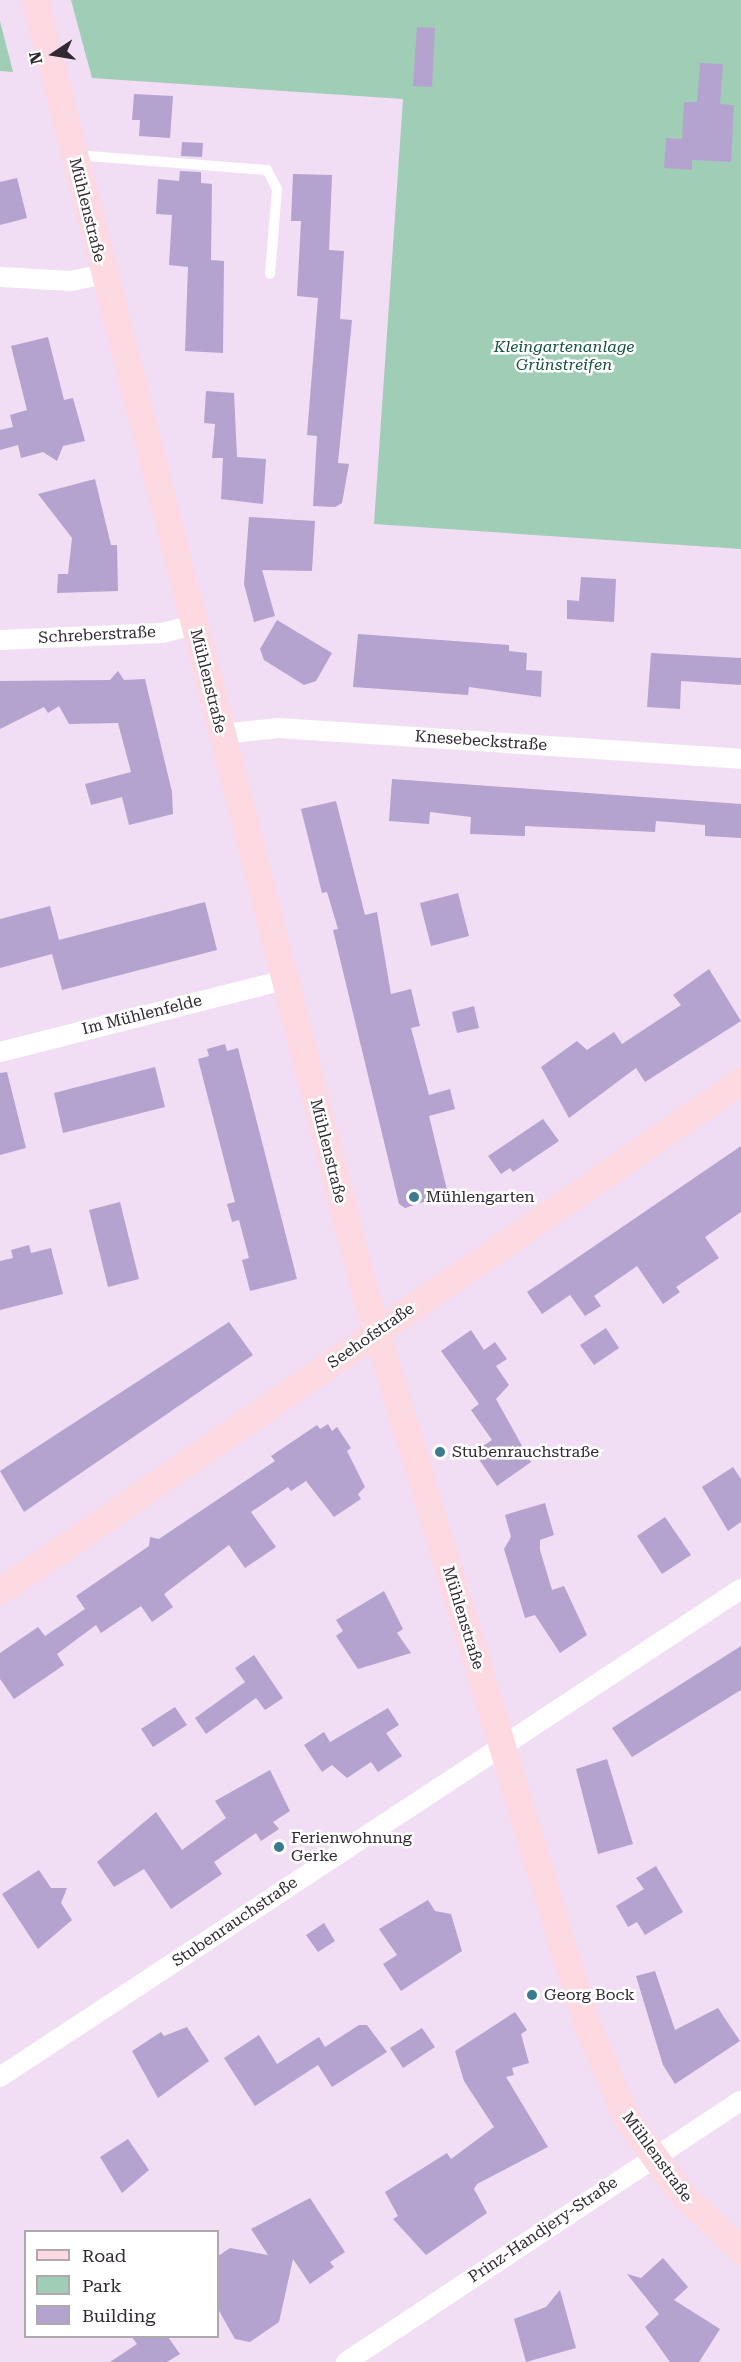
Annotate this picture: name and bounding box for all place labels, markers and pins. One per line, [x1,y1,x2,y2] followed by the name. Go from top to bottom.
[426,1187,535,1207] place label: Mühlengarten
[407,1190,421,1204] marker: Mühlengarten
[452,1442,599,1462] place label: Stubenrauchstraße
[433,1445,447,1459] marker: Stubenrauchstraße
[291,1828,412,1866] place label: Ferienwohnung Gerke
[272,1840,286,1854] marker: Ferienwohnung Gerke
[544,1985,635,2005] place label: Georg Bock
[525,1988,539,2002] marker: Georg Bock

